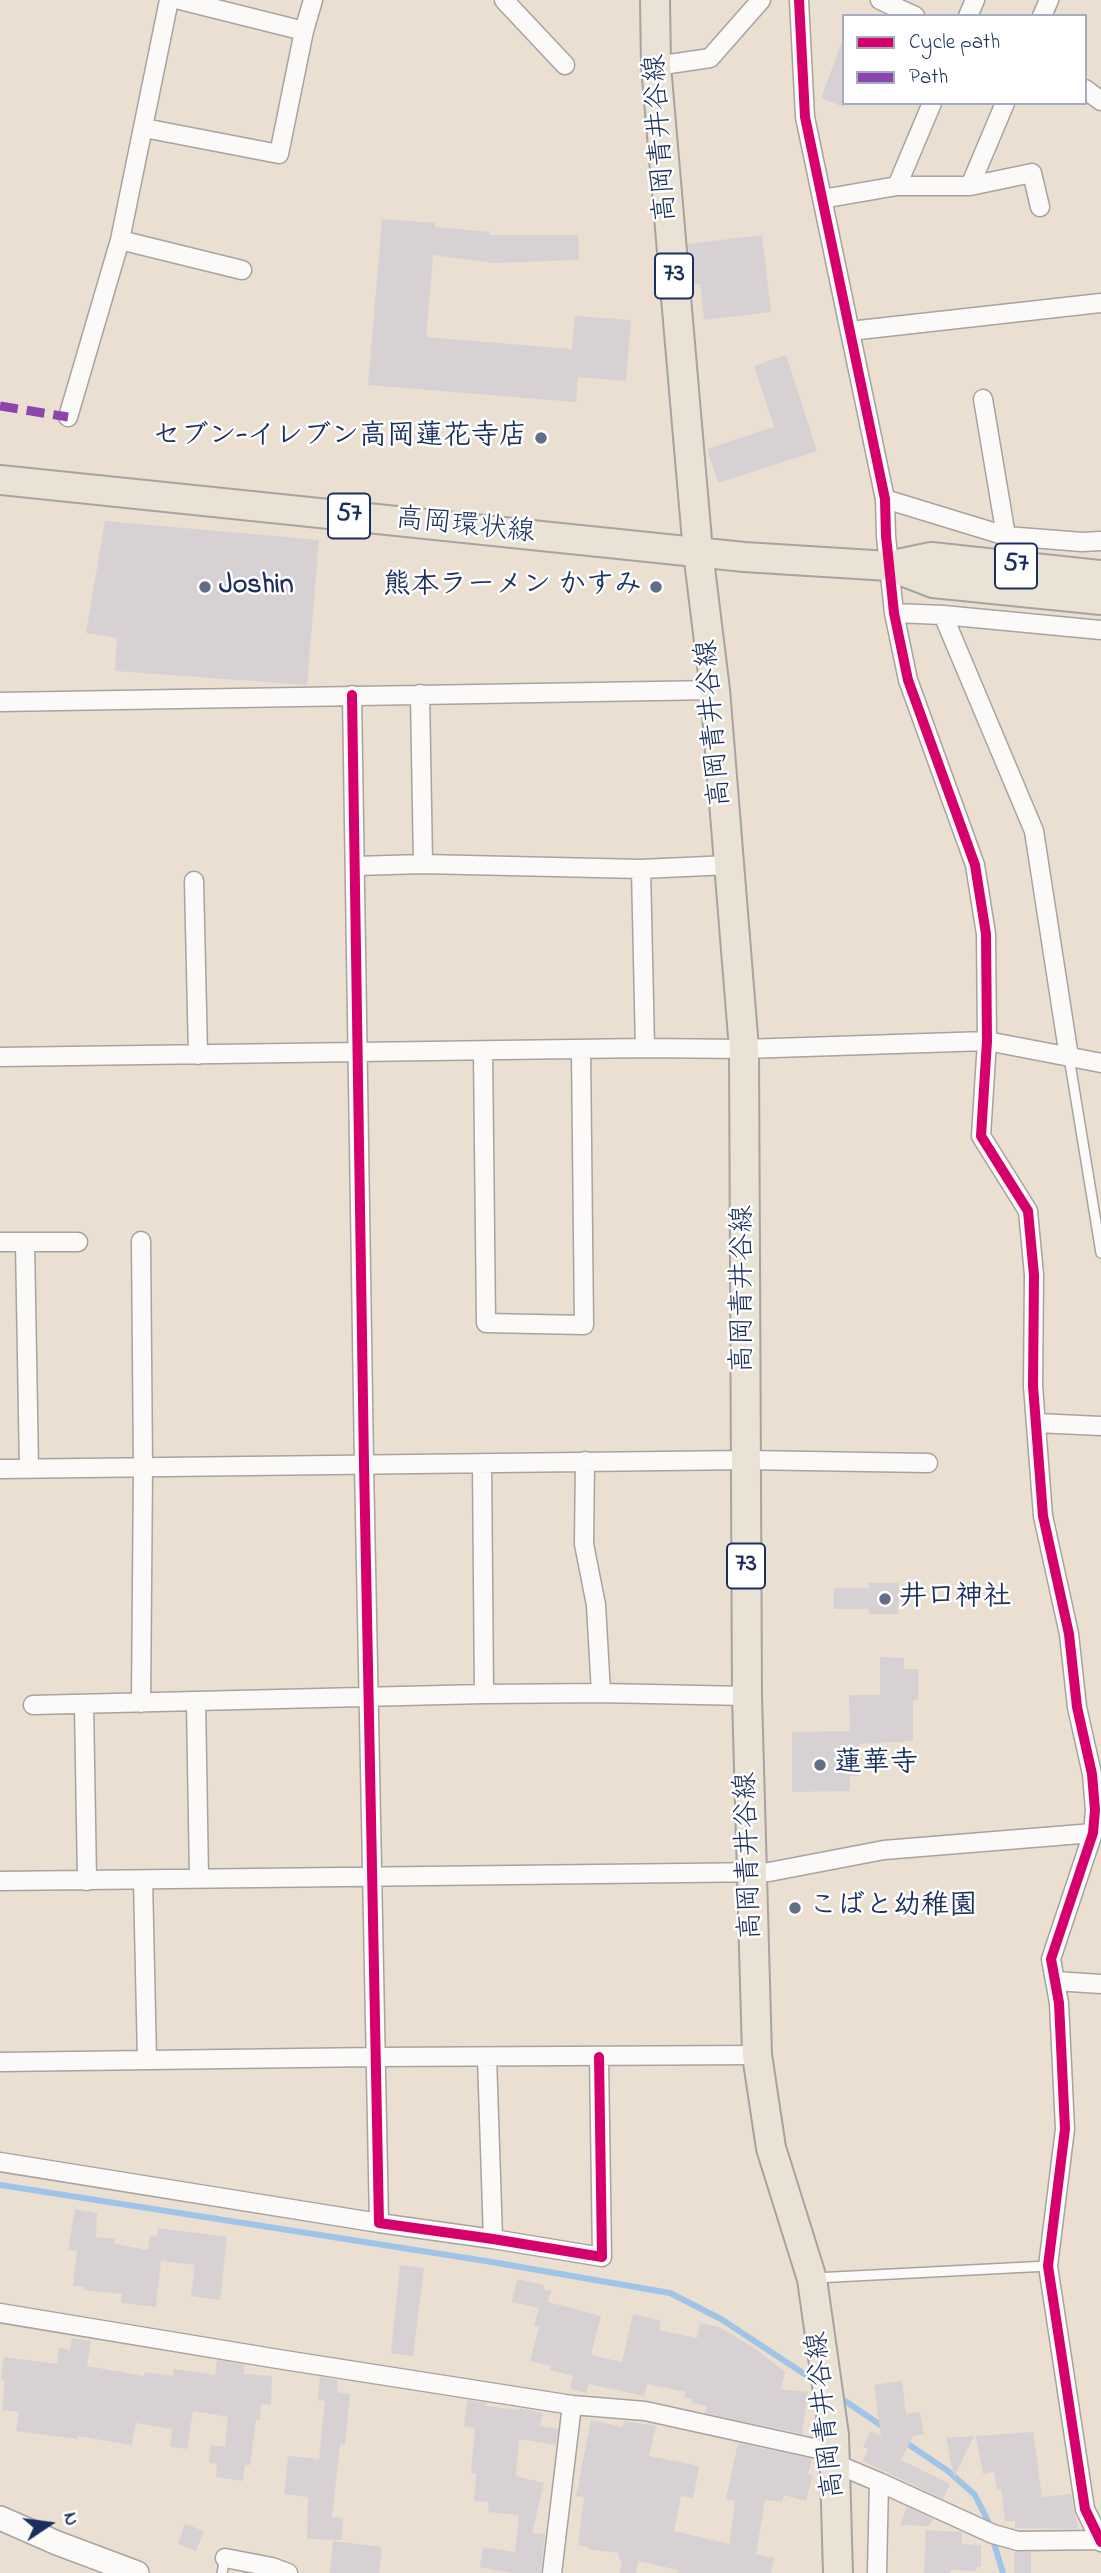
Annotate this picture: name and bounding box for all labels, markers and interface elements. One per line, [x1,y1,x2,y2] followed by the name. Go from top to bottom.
[842,14,1087,105] legend
[909,28,1000,58] text: Cycle path
[640,53,686,223] street label: 高岡青井谷線
[909,63,948,93] text: Path
[655,254,693,298] road number: 73
[153,421,527,455] place label: セブン-イレブン高岡蓮花寺店
[533,430,549,446] marker: セブン-イレブン高岡蓮花寺店
[328,494,370,538] road number: 57
[394,504,536,552] street label: 高岡環状線
[995,544,1037,588] road number: 57
[219,570,294,604] place label: Joshin
[383,570,642,604] place label: 熊本ラーメン かすみ
[197,579,213,595] marker: Joshin
[648,579,664,595] marker: 熊本ラーメン かすみ
[692,638,740,808] street label: 高岡青井谷線
[728,1205,762,1373] street label: 高岡青井谷線
[727,1544,765,1588] road number: 73
[899,1582,1011,1616] place label: 井口神社
[877,1591,893,1607] marker: 井口神社
[834,1748,918,1782] place label: 蓮華寺
[812,1757,828,1773] marker: 蓮華寺
[731,1771,771,1941] street label: 高岡青井谷線
[809,1891,977,1925] place label: こばと幼稚園
[787,1900,803,1916] marker: こばと幼稚園
[803,2330,853,2500] street label: 高岡青井谷線
[14,2489,84,2559] north arrow
[55,2510,85,2528] text: N

